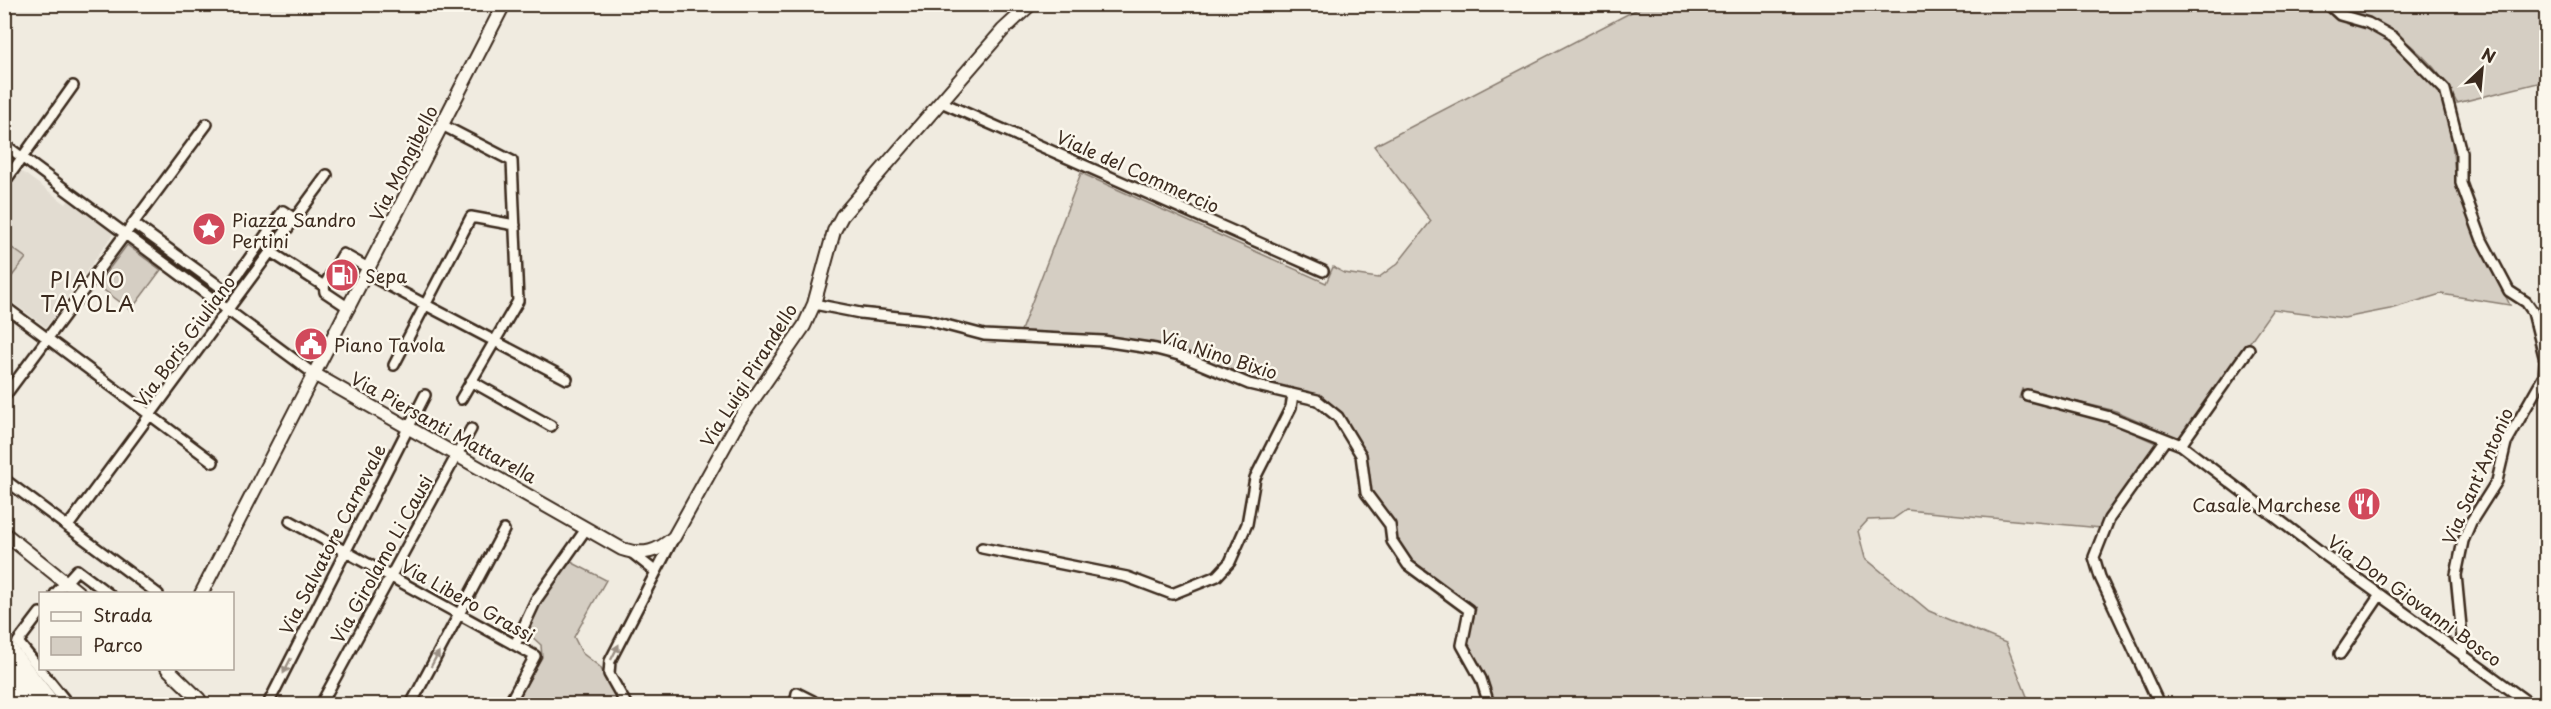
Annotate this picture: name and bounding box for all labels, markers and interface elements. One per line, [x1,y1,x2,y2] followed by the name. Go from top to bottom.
[2452,39,2512,99] north arrow
[2478,41,2500,68] text: N
[362,100,444,226] street label: Via Mongibello
[1052,123,1224,219] street label: Viale del Commercio
[232,206,356,254] place label: Piazza Sandro Pertini
[191,211,227,247] place icon: Piazza Sandro Pertini
[324,257,360,293] fuel station icon: Sepa
[365,262,407,289] place label: Sepa
[40,263,136,319] district label: PIANO TAVOLA
[127,269,241,413] street label: Via Boris Giuliano
[693,298,803,452] street label: Via Luigi Pirandello
[1157,322,1281,386] street label: Via Nino Bixio
[293,326,329,362] public building icon: Piano Tavola
[334,331,446,358] place label: Piano Tavola
[346,364,543,490] street label: Via Piersanti Mattarella
[2435,403,2519,549] street label: Via Sant'Antonio
[272,439,392,639] street label: Via Salvatore Carnevale
[323,470,439,648] street label: Via Girolamo Li Causi
[2346,486,2382,522] restaurant icon: Casale Marchese
[2192,491,2341,518] place label: Casale Marchese
[2322,528,2508,672] street label: Via Don Giovanni Bosco
[396,552,540,648] street label: Via Libero Grassi
[39,592,234,670] legend
[93,601,153,628] text: Strada
[93,631,143,658] text: Parco
[610,643,620,660] one-way arrow
[430,651,440,668] one-way arrow
[282,657,292,674] one-way arrow

